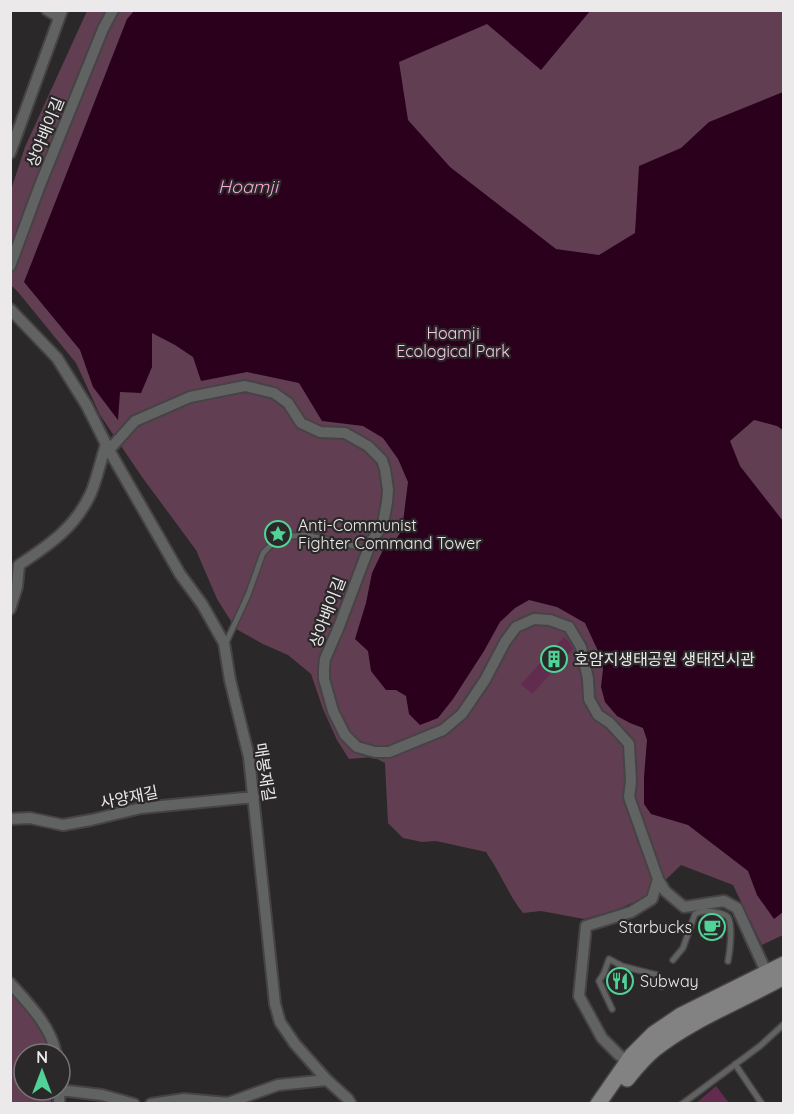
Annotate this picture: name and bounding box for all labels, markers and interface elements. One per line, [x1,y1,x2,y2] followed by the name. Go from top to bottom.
[22,94,68,170] street label: 상아배이길
[218,175,280,198] water label: Hoamji
[396,323,510,361] park label: Hoamji Ecological Park
[298,515,481,553] place label: Anti-Communist Fighter Command Tower
[263,519,293,549] place icon: Anti-Communist Fighter Command Tower
[304,574,350,650] street label: 상아배이길
[539,644,569,674] building icon: 호암지생태공원 생태전시관
[574,649,755,669] place label: 호암지생태공원 생태전시관
[251,741,279,803] street label: 매봉재길
[98,782,160,812] street label: 사양재길
[697,912,727,942] cafe icon: Starbucks
[619,917,692,937] place label: Starbucks
[605,966,635,996] restaurant icon: Subway
[640,971,699,991] place label: Subway
[12,1042,72,1102] north arrow
[36,1047,48,1067] text: N

